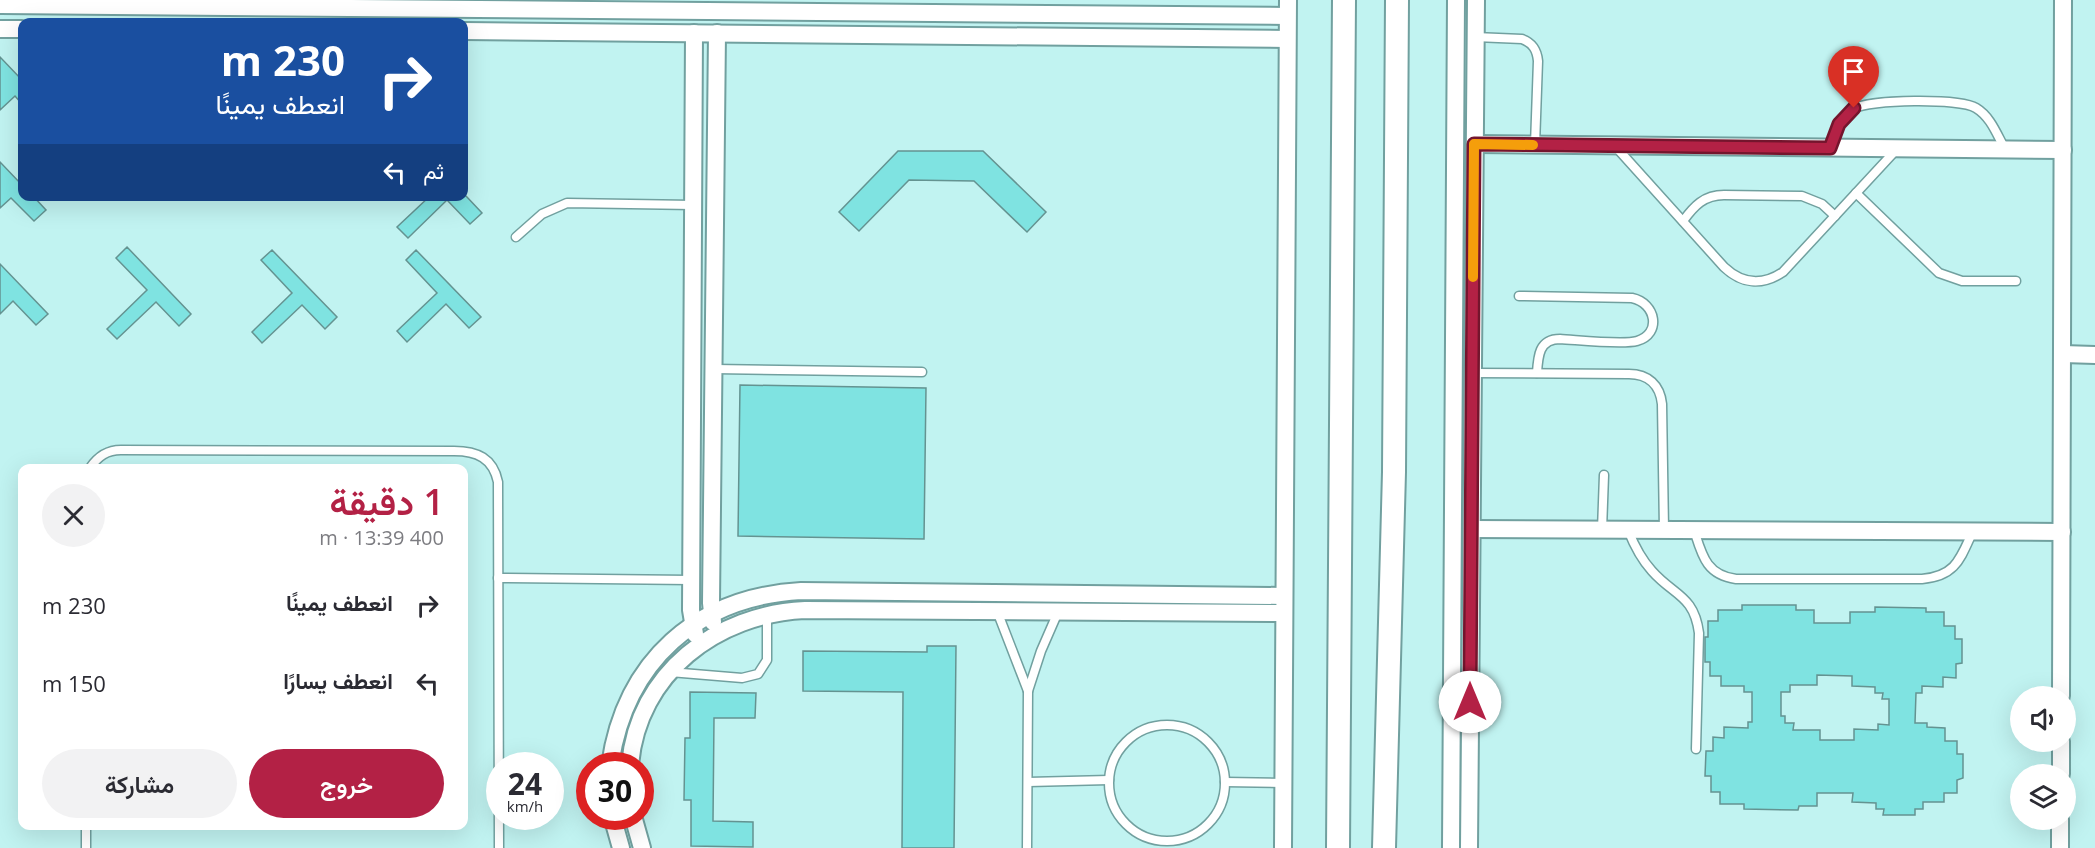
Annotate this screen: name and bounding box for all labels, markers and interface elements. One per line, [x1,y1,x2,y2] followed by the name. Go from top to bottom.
[221,31,345,88] text: 230 m
[366,42,444,120] icon: right
[1828,46,1879,108] pin
[1837,55,1870,88] icon: arrive
[215,85,345,122] text: انعطف يمينًا
[423,155,444,185] text: ثم
[378,156,411,189] icon: left
[330,477,444,526] text: 1 دقيقة
[42,484,105,547] button: close
[319,524,444,551] text: 400 m · 13:39
[286,587,393,617] text: انعطف يمينًا
[411,589,444,622] icon: right
[42,590,106,620] text: 230 m
[283,665,393,695] text: انعطف يسارًا
[411,667,444,700] icon: left
[42,668,106,698] text: 150 m
[1438,670,1502,734] position arrow
[2010,686,2076,830] map controls
[2010,686,2076,752] button: sound
[42,749,237,818] button: مشاركة
[249,749,444,818] button: خروج
[576,752,654,830] speed limit sign: 30
[508,763,542,804] text: 24
[2010,764,2076,830] button: layers
[507,796,543,816] text: km/h

